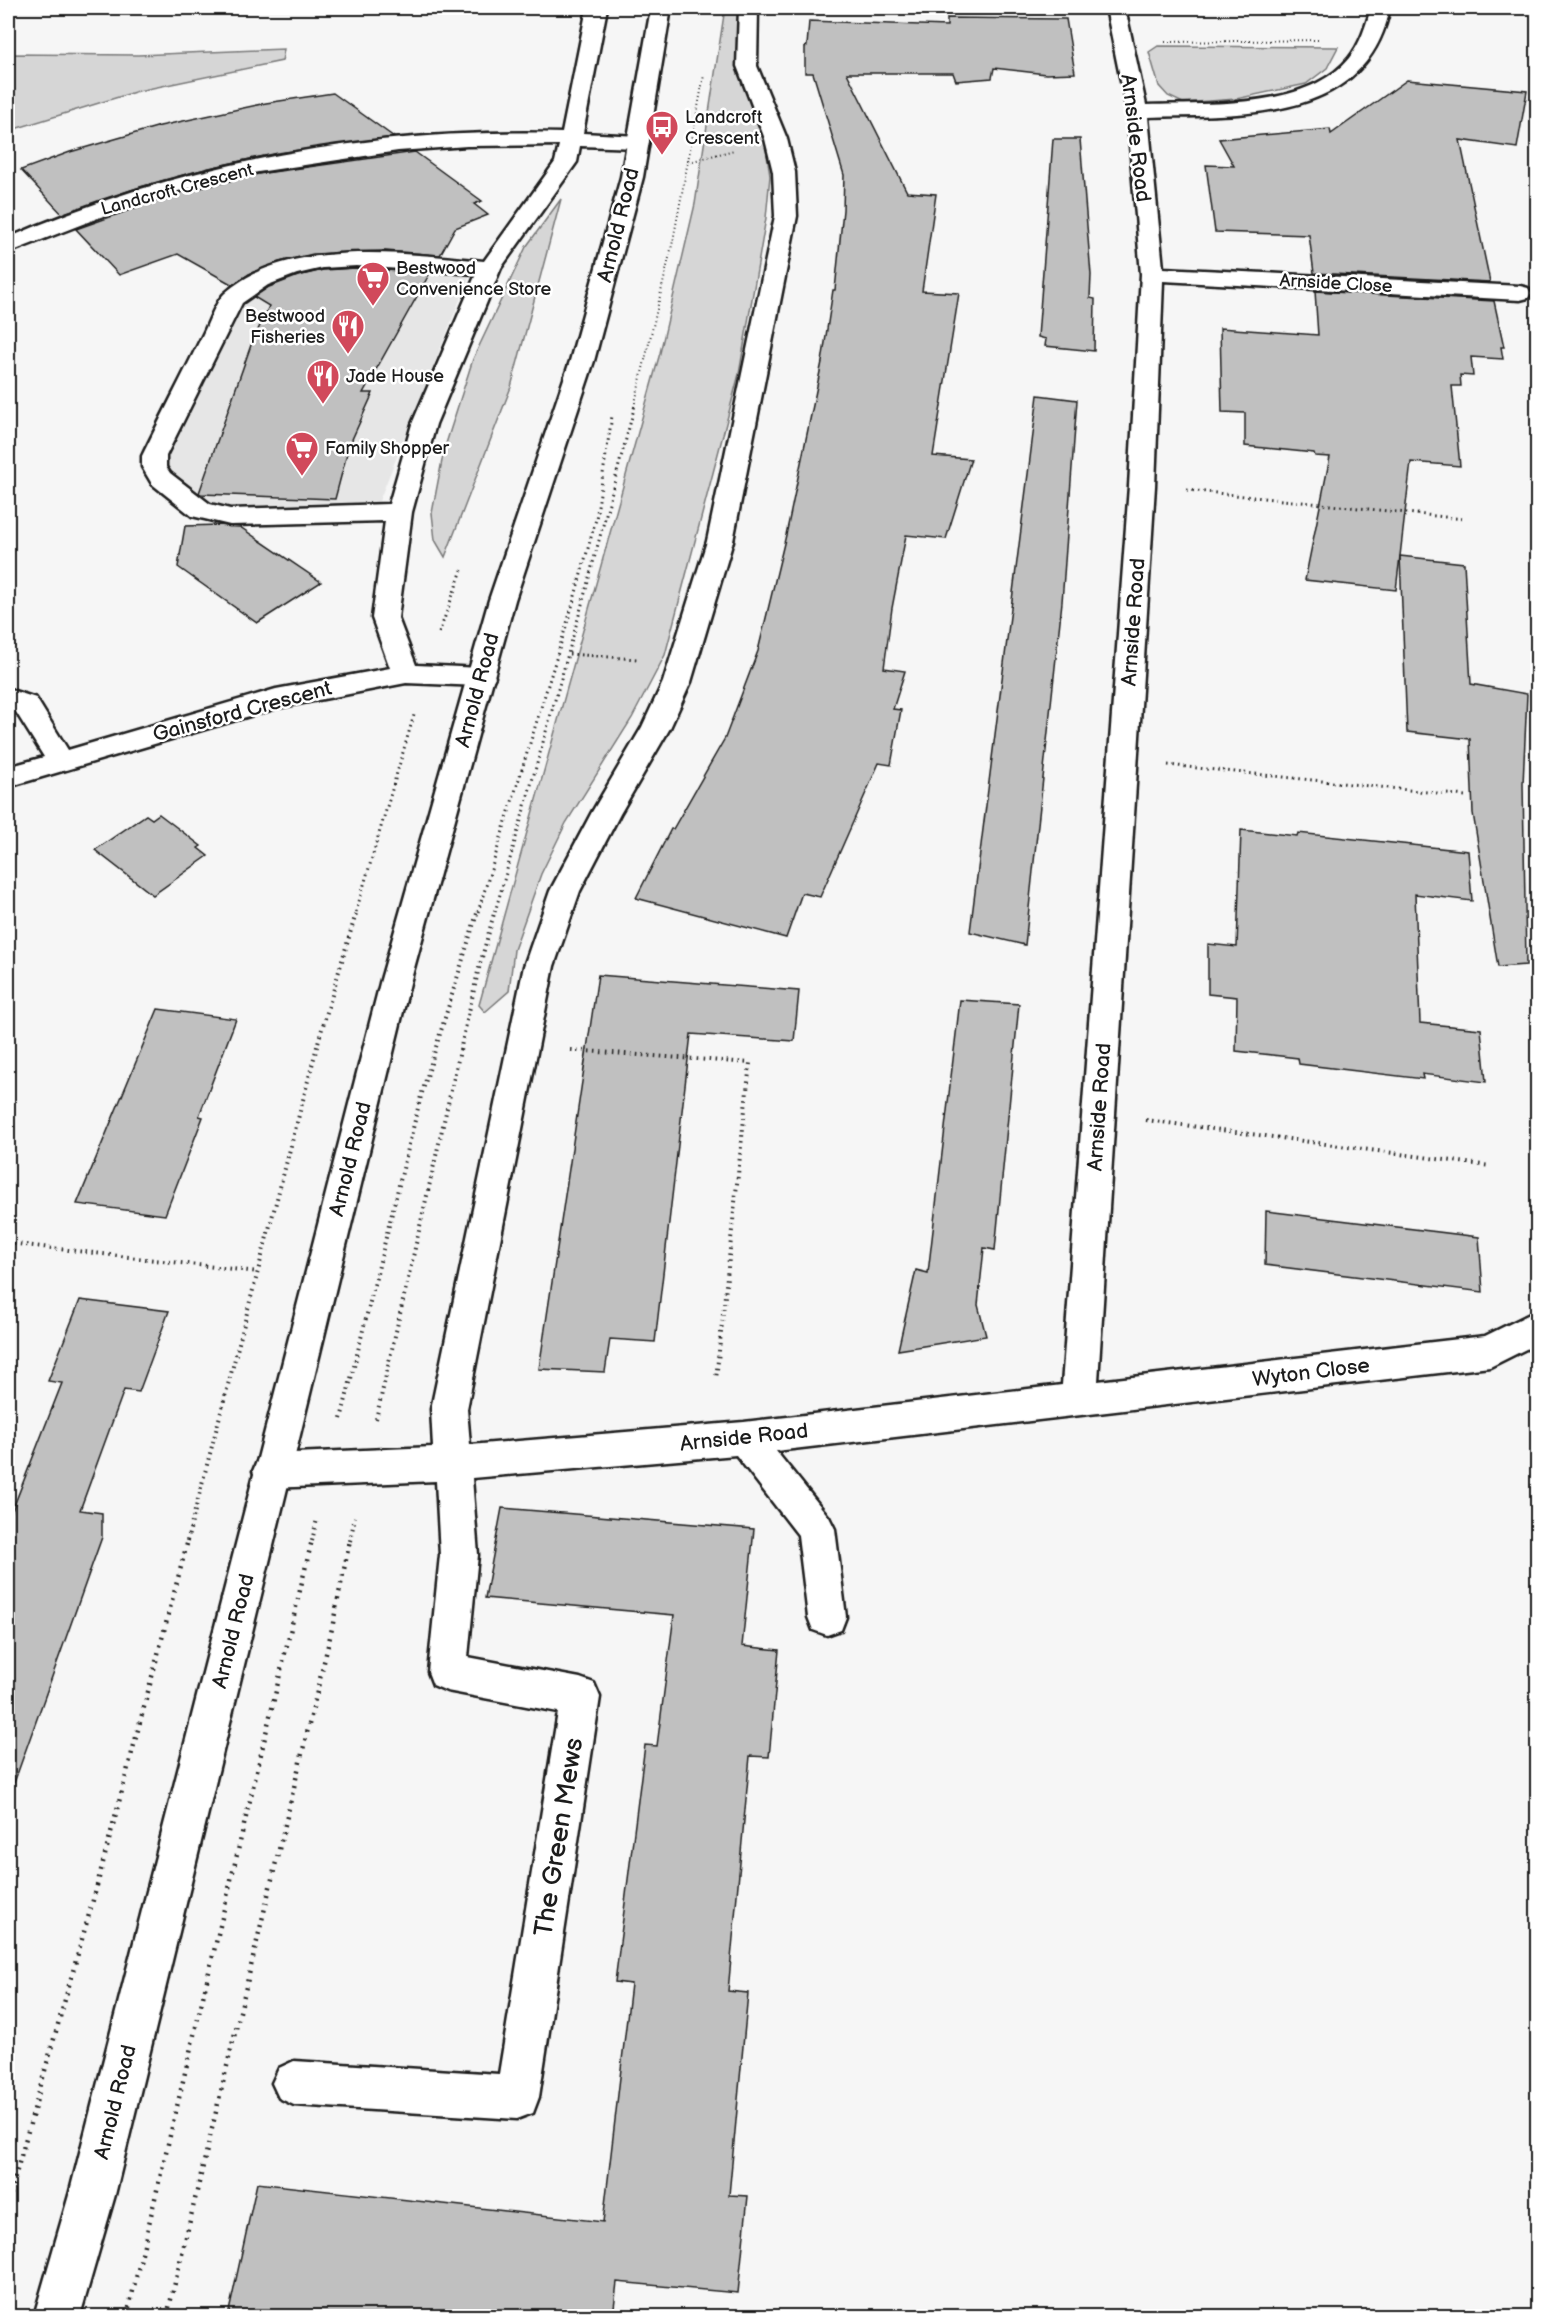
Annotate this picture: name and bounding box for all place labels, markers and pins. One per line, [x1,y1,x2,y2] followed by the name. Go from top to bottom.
[685,107,763,149] place label: Landcroft Crescent
[644,109,680,156] bus stop icon: Landcroft Crescent
[396,258,551,300] place label: Bestwood Convenience Store
[355,260,391,307] supermarket icon: Bestwood Convenience Store
[245,306,325,348] place label: Bestwood Fisheries
[330,308,366,355] restaurant icon: Bestwood Fisheries
[305,358,341,405] restaurant icon: Jade House
[346,366,444,387] place label: Jade House
[284,430,320,477] supermarket icon: Family Shopper
[325,438,450,459] place label: Family Shopper

